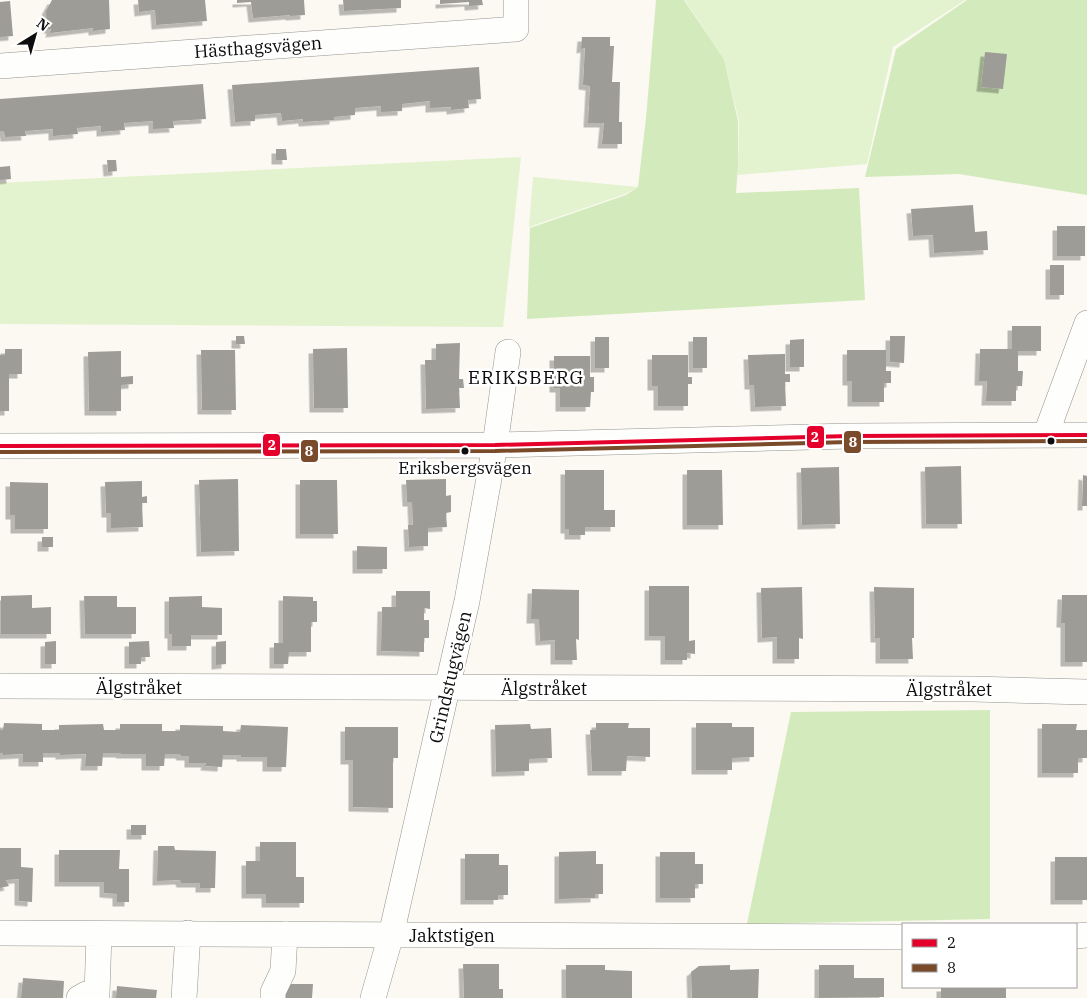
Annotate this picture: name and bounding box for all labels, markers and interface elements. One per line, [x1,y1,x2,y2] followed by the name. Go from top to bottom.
[10,10,60,60] north arrow
[33,14,53,35] text: N
[193,31,323,63] street label: Hästhagsvägen
[468,365,584,389] district label: ERIKSBERG
[806,425,825,449] line badge: 2
[811,428,819,446] text: 2
[843,430,862,454] line badge: 8
[262,433,281,457] line badge: 2
[849,433,857,451] text: 8
[268,436,276,454] text: 2
[1046,436,1056,446] unlabelled marker
[300,439,319,463] line badge: 8
[305,442,313,460] text: 8
[460,446,470,456] marker: Eriksbergsvägen
[398,457,532,479] place label: Eriksbergsvägen
[424,609,476,745] street label: Grindstugvägen
[96,676,182,699] street label: Älgstråket
[501,677,587,700] street label: Älgstråket
[906,678,992,701] street label: Älgstråket
[902,923,1077,988] legend
[409,924,495,947] street label: Jaktstigen
[947,933,956,952] text: 2
[947,958,956,977] text: 8

